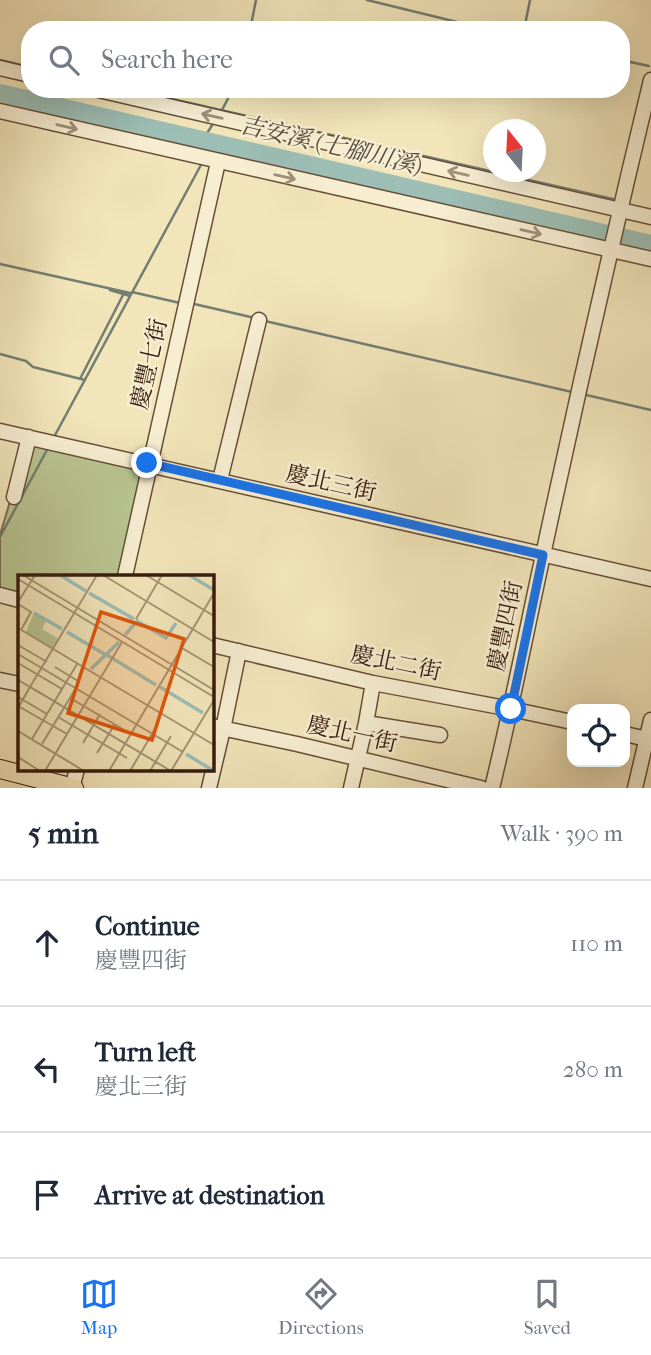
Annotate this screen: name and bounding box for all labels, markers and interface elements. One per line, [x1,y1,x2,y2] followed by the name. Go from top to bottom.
[21,21,630,98] search box
[45,41,83,79] icon: search
[101,44,233,75] text: Search here
[201,109,224,123] one-way arrow
[237,110,425,180] water label: 吉安溪 (七腳川溪)
[483,119,546,182] north arrow
[55,121,77,134] one-way arrow
[447,165,469,178] one-way arrow
[273,170,296,184] one-way arrow
[519,226,542,239] one-way arrow
[125,316,173,412] street label: 慶豐七街
[131,447,162,478] route end
[283,459,379,507] street label: 慶北三街
[18,575,214,771] inset map
[482,578,528,674] street label: 慶豐四街
[348,640,444,686] street label: 慶北二街
[495,693,526,724] route start
[567,704,630,767] map controls
[567,704,630,767] button: locate
[304,710,400,758] street label: 慶北一街
[28,816,99,851] text: 5 min
[500,820,623,847] text: Walk · 390 m
[95,911,200,942] text: Continue
[28,924,66,962] icon: ahead
[570,930,623,957] text: 110 m
[95,947,187,974] text: 慶豐四街
[95,1037,196,1068] text: Turn left
[28,1050,66,1088] icon: left
[563,1056,623,1083] text: 280 m
[95,1073,187,1100] text: 慶北三街
[28,1176,66,1214] icon: arrive
[95,1180,325,1211] text: Arrive at destination
[80,1275,118,1339] tab: Map
[278,1275,364,1339] tab: Directions
[524,1275,571,1339] tab: Saved

